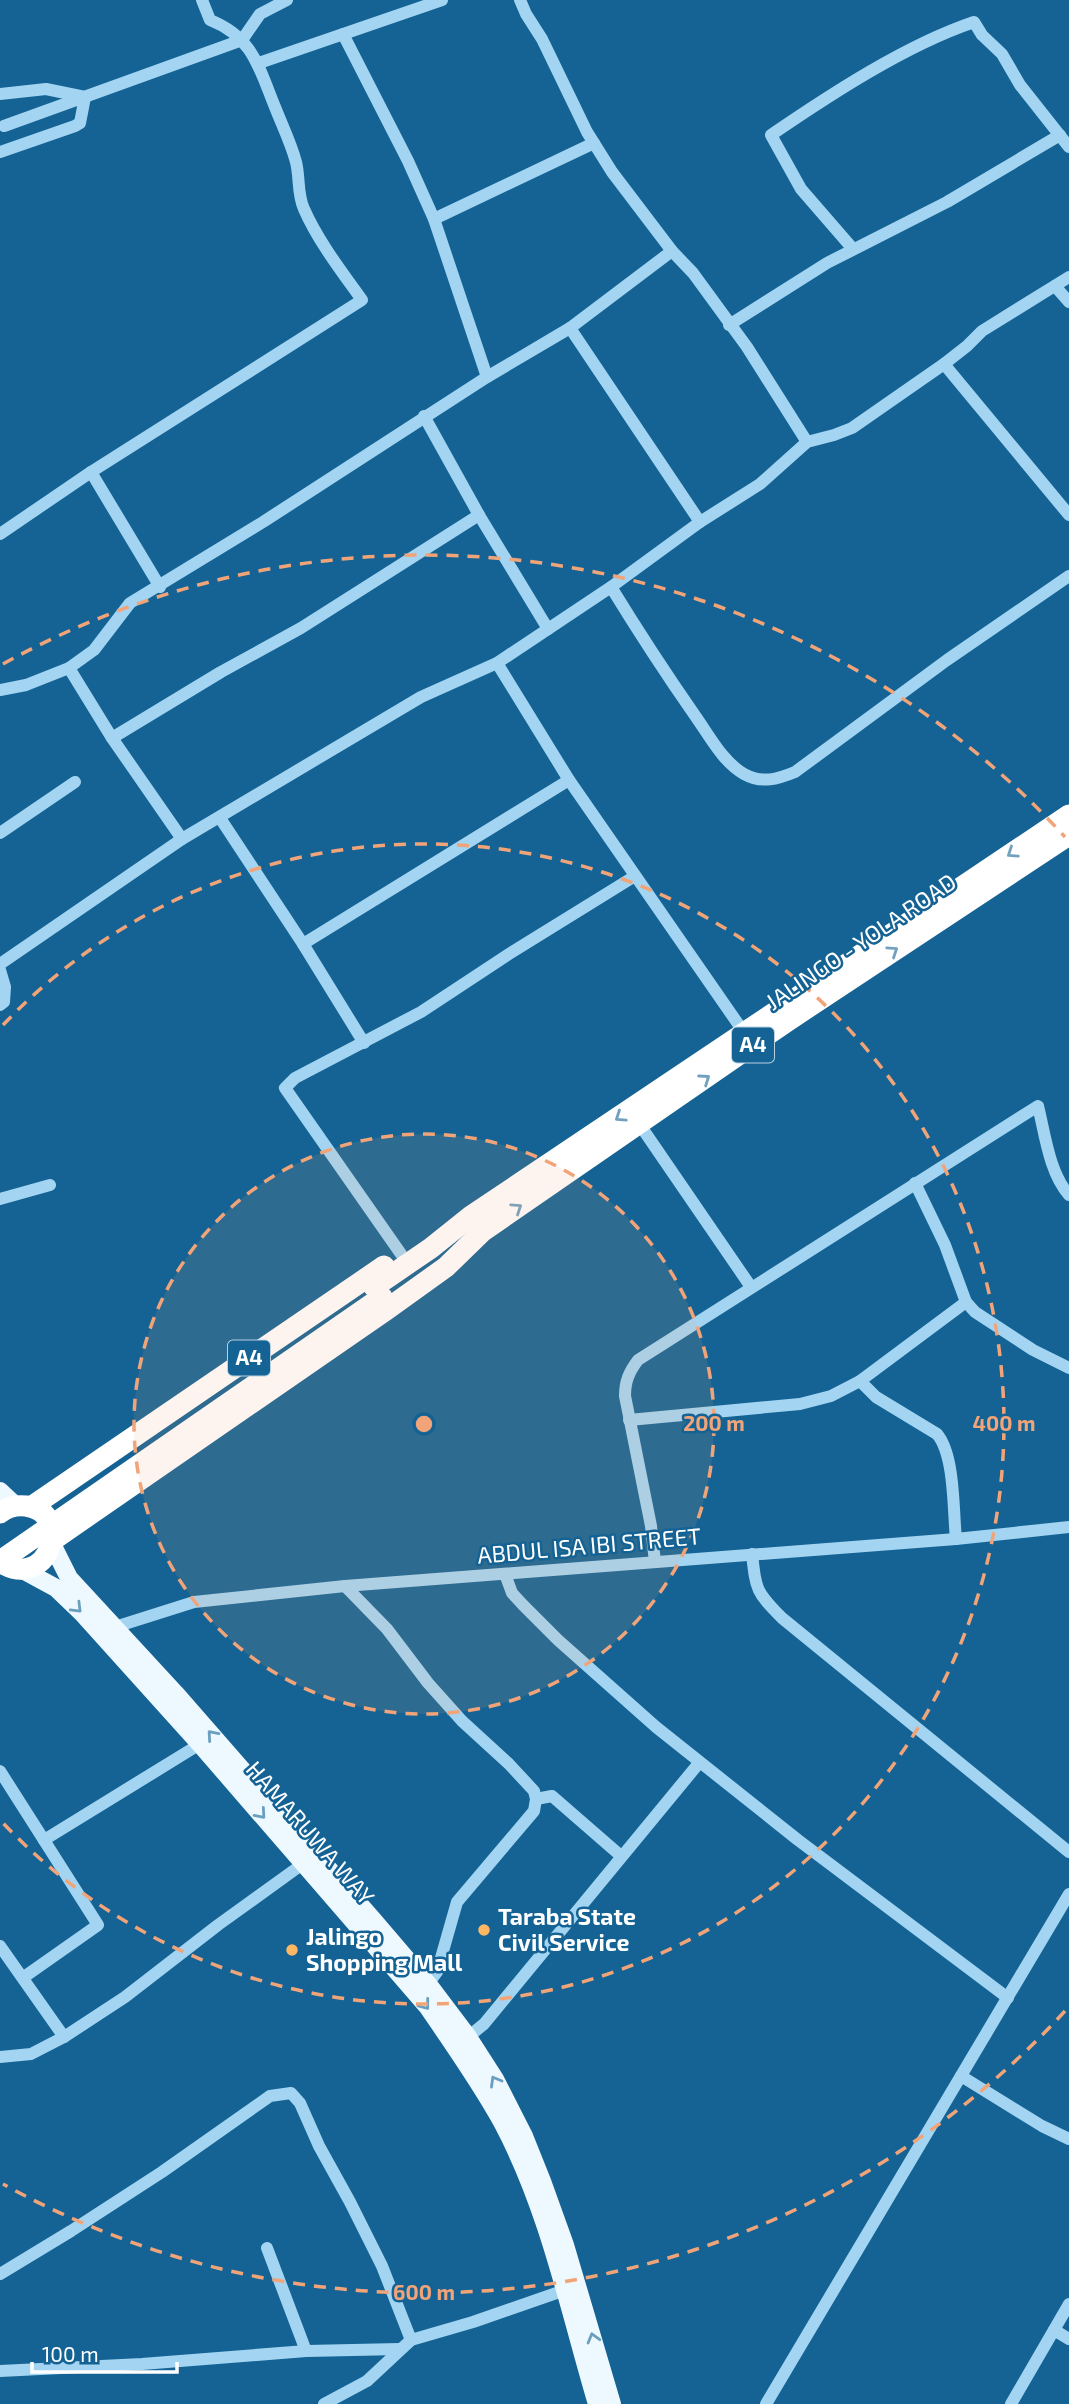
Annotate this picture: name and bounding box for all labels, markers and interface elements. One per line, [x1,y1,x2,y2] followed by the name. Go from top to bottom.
[1007,845,1020,857] one-way arrow
[760,867,961,1015] street label: JALINGO - YOLA ROAD
[885,947,898,960] one-way arrow
[732,1028,774,1062] road number: A4
[697,1075,710,1087] one-way arrow
[615,1109,628,1122] one-way arrow
[509,1204,522,1216] one-way arrow
[228,1340,270,1376] road number: A4
[683,1410,745,1435] text: 200 m
[973,1410,1035,1435] text: 400 m
[412,1412,436,1436] centre of rings
[476,1521,702,1569] street label: ABDUL ISA IBI STREET
[68,1600,81,1613] one-way arrow
[208,1730,220,1743] one-way arrow
[241,1755,381,1910] street label: HAMARUWA WAY
[253,1806,265,1819] one-way arrow
[498,1902,636,1956] place label: Taraba State Civil Service
[306,1922,463,1976] place label: Jalingo Shopping Mall
[476,1922,492,1938] marker: Taraba State Civil Service
[284,1942,300,1958] marker: Jalingo Shopping Mall
[417,1998,430,2010] one-way arrow
[490,2075,503,2088] one-way arrow
[393,2279,455,2304] text: 600 m
[32,2330,177,2374] scale bar
[587,2333,602,2345] one-way arrow
[42,2341,99,2366] text: 100 m

